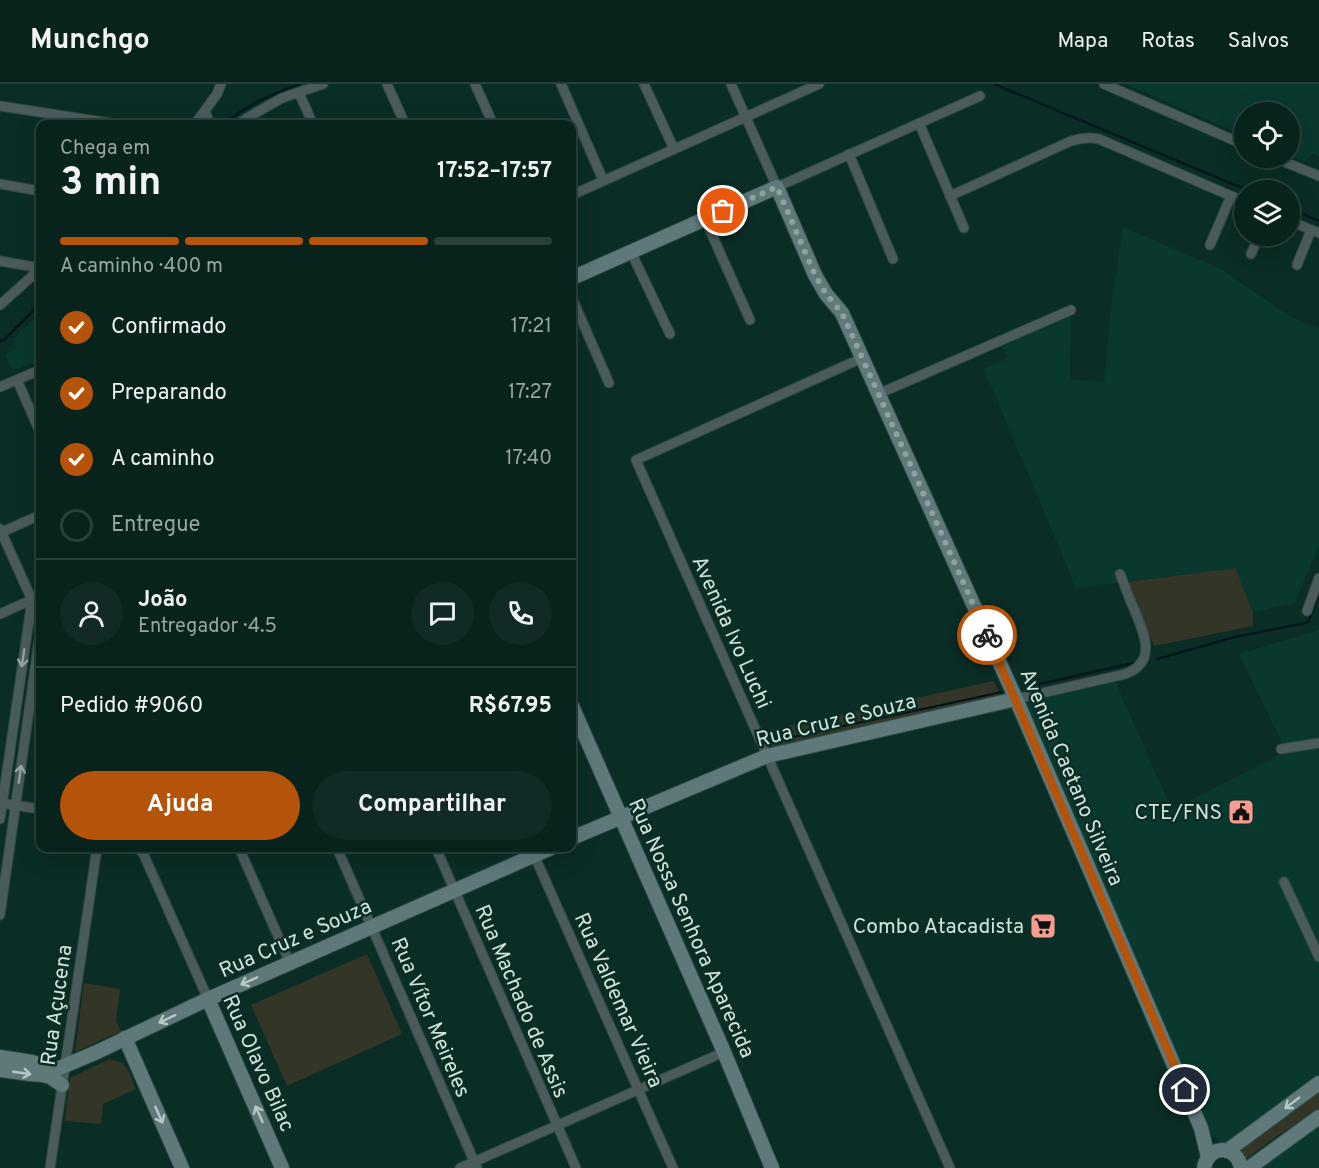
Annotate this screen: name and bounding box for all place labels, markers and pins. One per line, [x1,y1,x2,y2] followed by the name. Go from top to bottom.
[697,185,748,236] pin
[1226,797,1256,827] public building icon: CTE/FNS
[1134,800,1222,827] place label: CTE/FNS
[1028,911,1058,941] supermarket icon: Combo Atacadista
[853,914,1024,941] place label: Combo Atacadista
[1159,1064,1210,1115] pin

